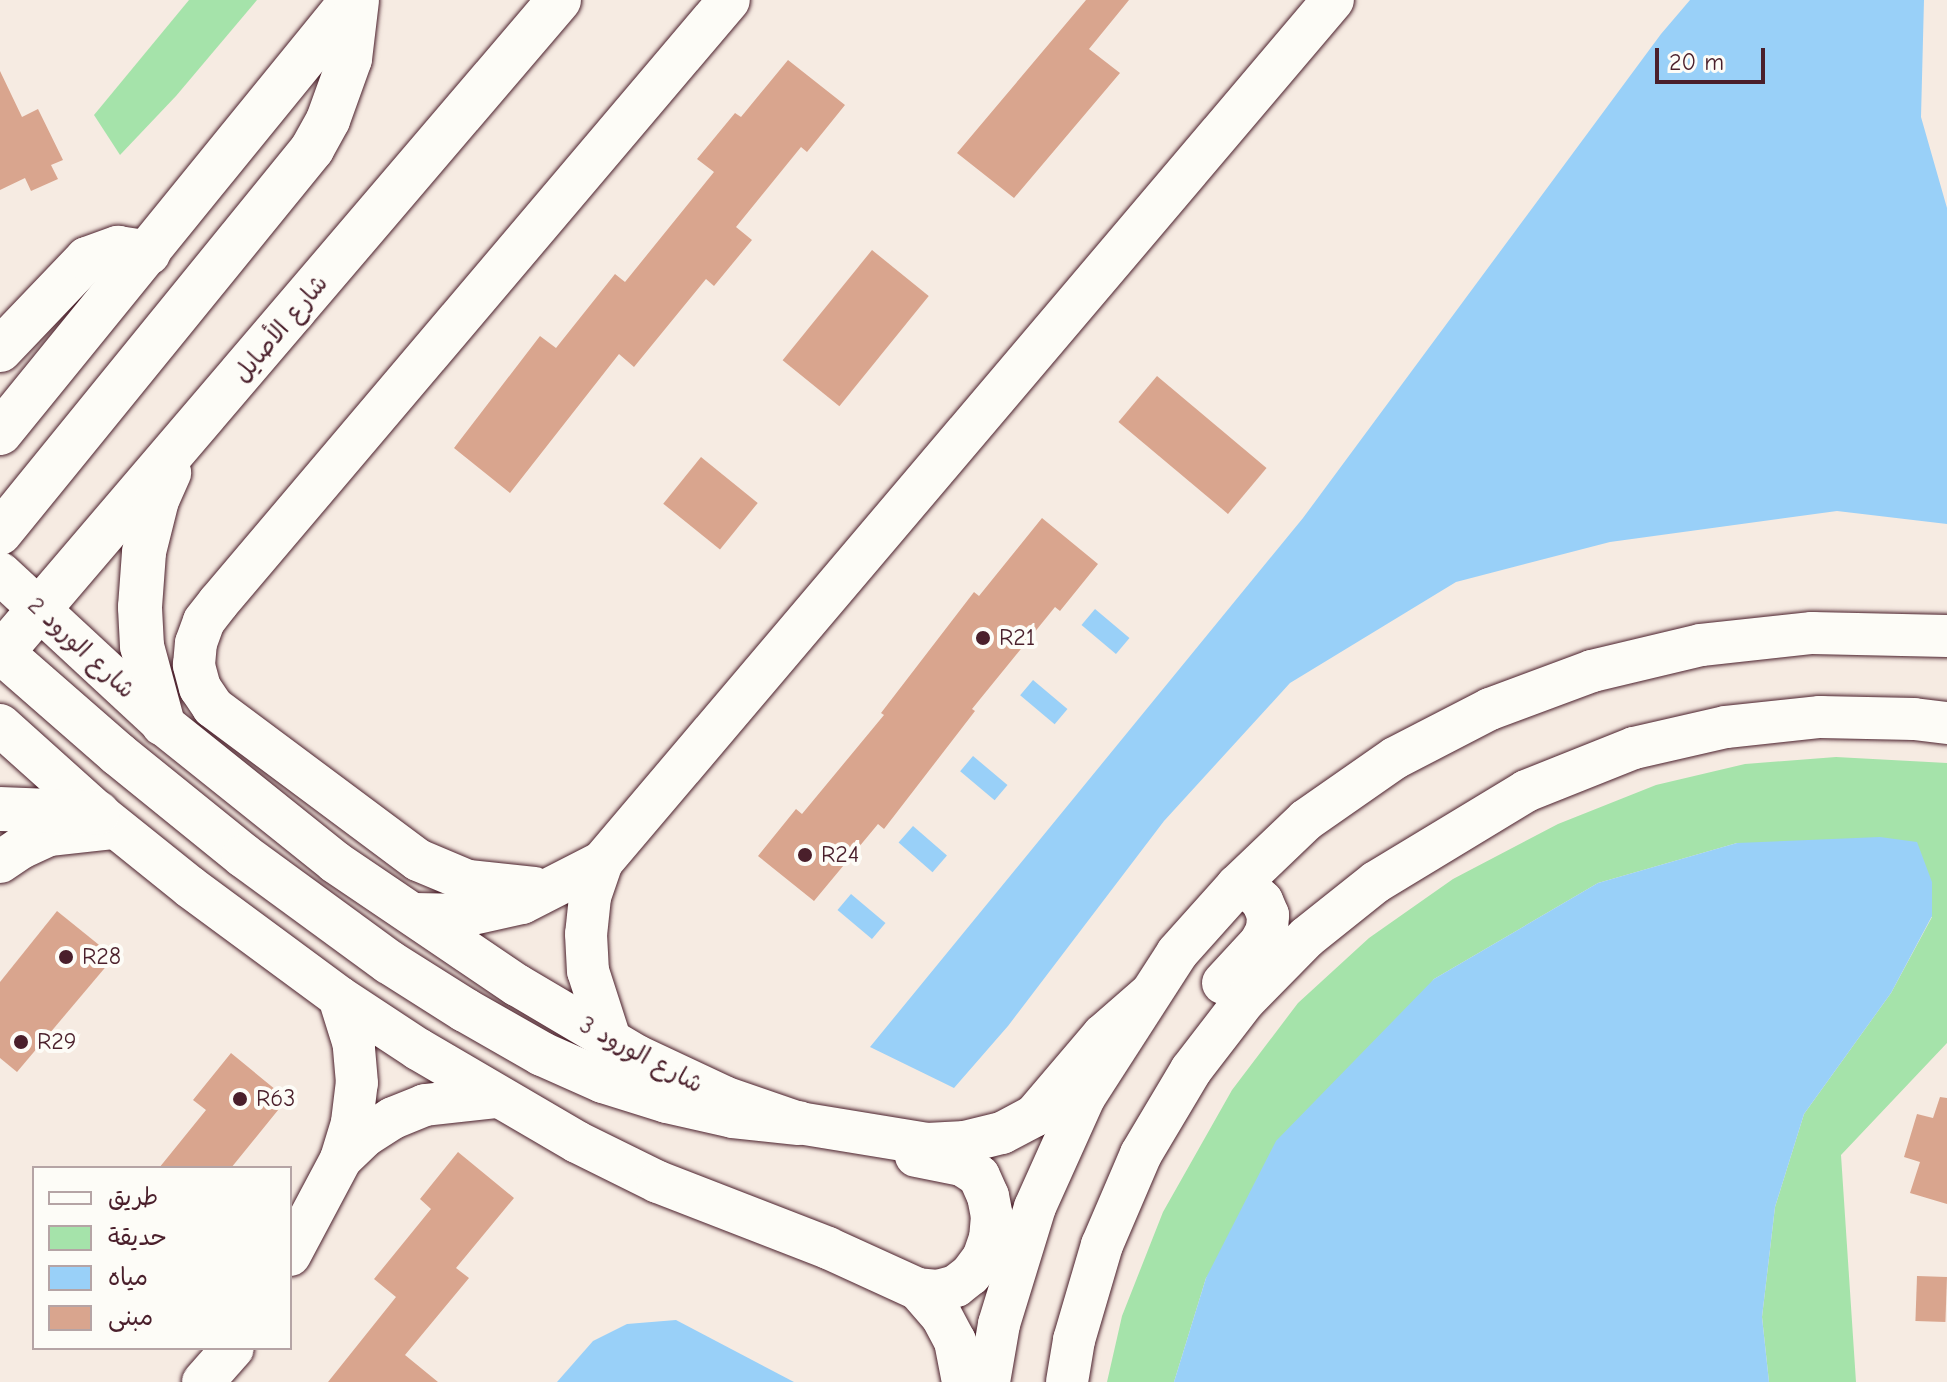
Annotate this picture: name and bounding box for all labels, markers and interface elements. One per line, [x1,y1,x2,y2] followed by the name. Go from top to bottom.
[1659,32,1769,82] scale bar
[1669,48,1724,76] text: 20 m
[228,270,334,388] street label: شارع الأصايل
[22,591,140,705] street label: شارع الورود 2
[999,624,1035,652] place label: R21
[974,629,992,647] marker: R21
[821,841,859,869] place label: R24
[796,846,814,864] marker: R24
[82,943,121,971] place label: R28
[57,948,75,966] marker: R28
[575,1011,707,1099] street label: شارع الورود 3
[37,1028,77,1056] place label: R29
[12,1033,30,1051] marker: R29
[256,1085,295,1113] place label: R63
[231,1090,249,1108] marker: R63
[32,1166,292,1350] legend
[108,1183,158,1211] text: طريق
[108,1223,167,1251] text: حديقة
[108,1263,148,1291] text: مياه
[108,1303,153,1331] text: مبنى

